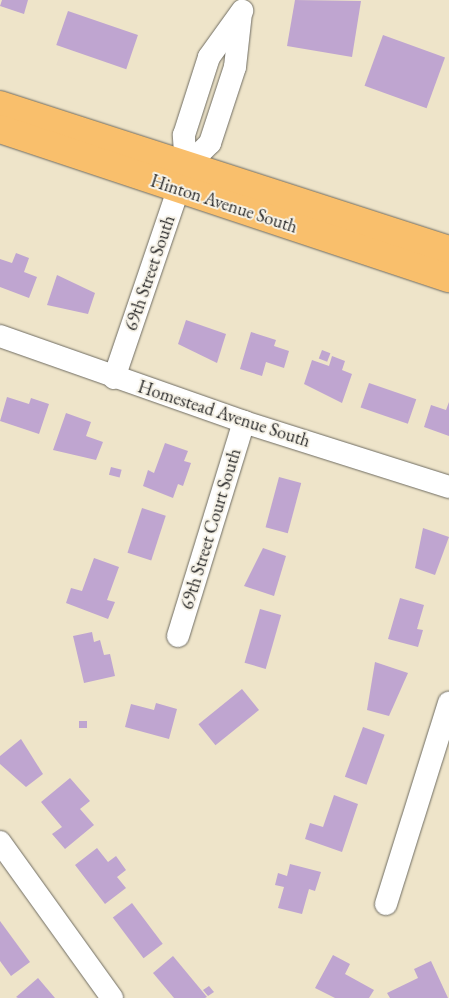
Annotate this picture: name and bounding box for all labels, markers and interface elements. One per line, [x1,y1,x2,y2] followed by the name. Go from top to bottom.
[148,170,300,238] street label: Hinton Avenue South
[120,212,180,334] street label: 69th Street South
[135,376,313,452] street label: Homestead Avenue South
[176,446,246,612] street label: 69th Street Court South

